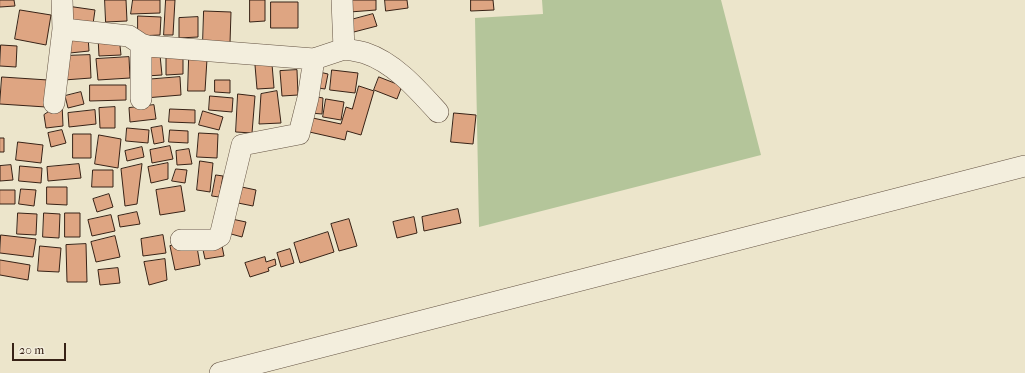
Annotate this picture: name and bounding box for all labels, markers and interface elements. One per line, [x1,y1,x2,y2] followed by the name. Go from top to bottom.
[14,335,68,361] scale bar
[19,343,44,357] text: 20 m

